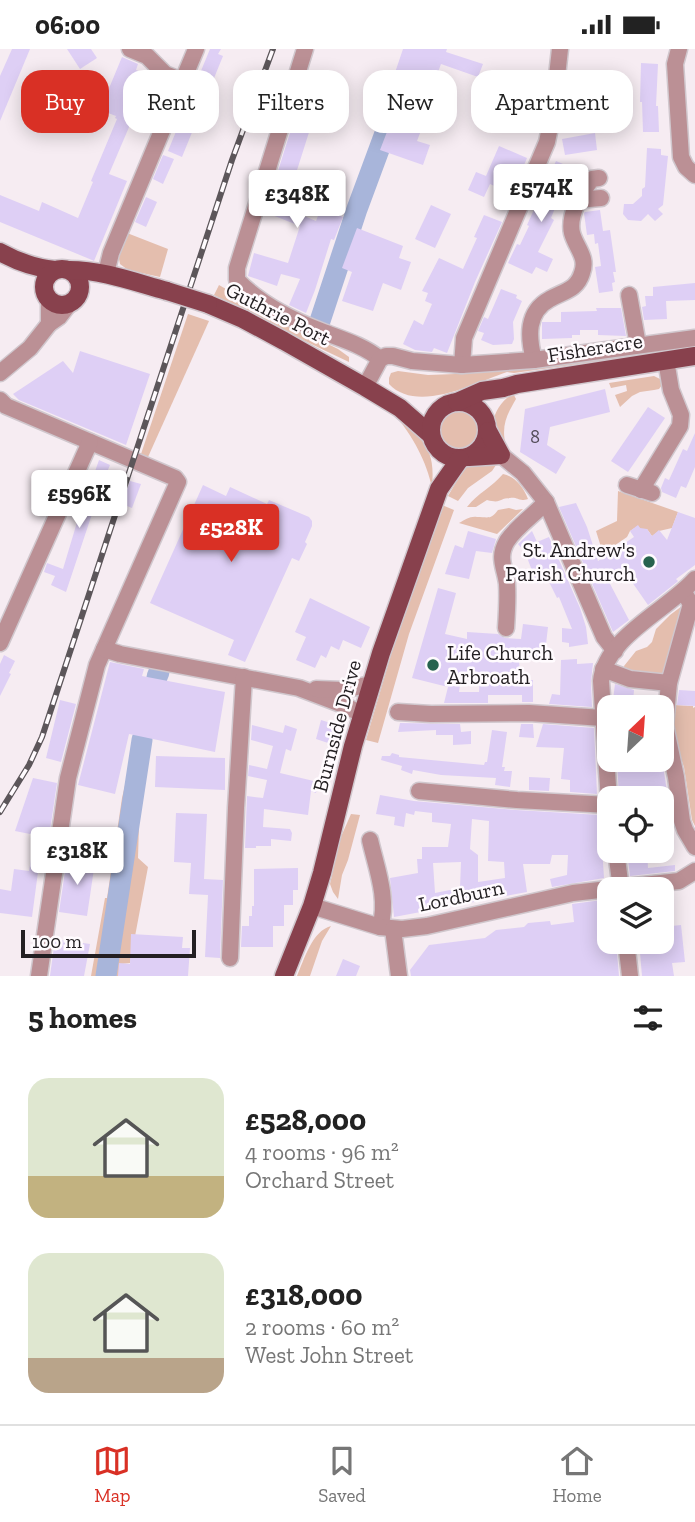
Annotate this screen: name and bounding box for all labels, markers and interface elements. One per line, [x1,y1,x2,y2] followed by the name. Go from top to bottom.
[35,9,100,41] text: 06:00
[21,70,109,133] chip: Buy
[123,70,219,133] chip: Rent
[233,70,349,133] chip: Filters
[363,70,457,133] chip: New
[471,70,633,133] chip: Apartment
[492,165,590,224] pin: £574K
[248,171,346,230] pin: £348K
[510,173,572,201] text: £574K
[265,179,329,207] text: £348K
[222,277,335,351] street label: Guthrie Port
[546,328,644,367] street label: Fisheracre
[530,426,540,448] house number: 8
[30,470,128,530] pin: £596K
[47,479,111,507] text: £596K
[182,505,280,564] pin: £528K
[199,513,263,541] text: £528K
[505,537,635,586] place label: St. Andrew's Parish Church
[641,554,657,570] marker: St. Andrew's Parish Church
[447,640,553,689] place label: Life Church Arbroath
[307,657,366,795] street label: Burnside Drive
[425,657,441,673] marker: Life Church Arbroath
[597,695,674,772] north arrow
[597,695,674,954] map controls
[597,786,674,863] button: locate
[28,827,126,887] pin: £318K
[47,836,107,864] text: £318K
[416,874,506,917] street label: Lordburn
[597,877,674,954] button: layers
[21,927,196,959] scale bar
[32,930,82,953] text: 100 m
[629,999,667,1037] icon: filters
[28,1000,137,1036] text: 5 homes
[245,1102,366,1138] text: £528,000
[84,1106,168,1190] icon: home
[245,1138,399,1166] text: 4 rooms · 96 m²
[245,1166,394,1194] text: Orchard Street
[245,1277,363,1313] text: £318,000
[84,1281,168,1365] icon: home
[245,1313,399,1341] text: 2 rooms · 60 m²
[245,1341,413,1369] text: West John Street
[93,1442,131,1507] tab: Map
[318,1442,366,1507] tab: Saved
[553,1442,602,1507] tab: Home

